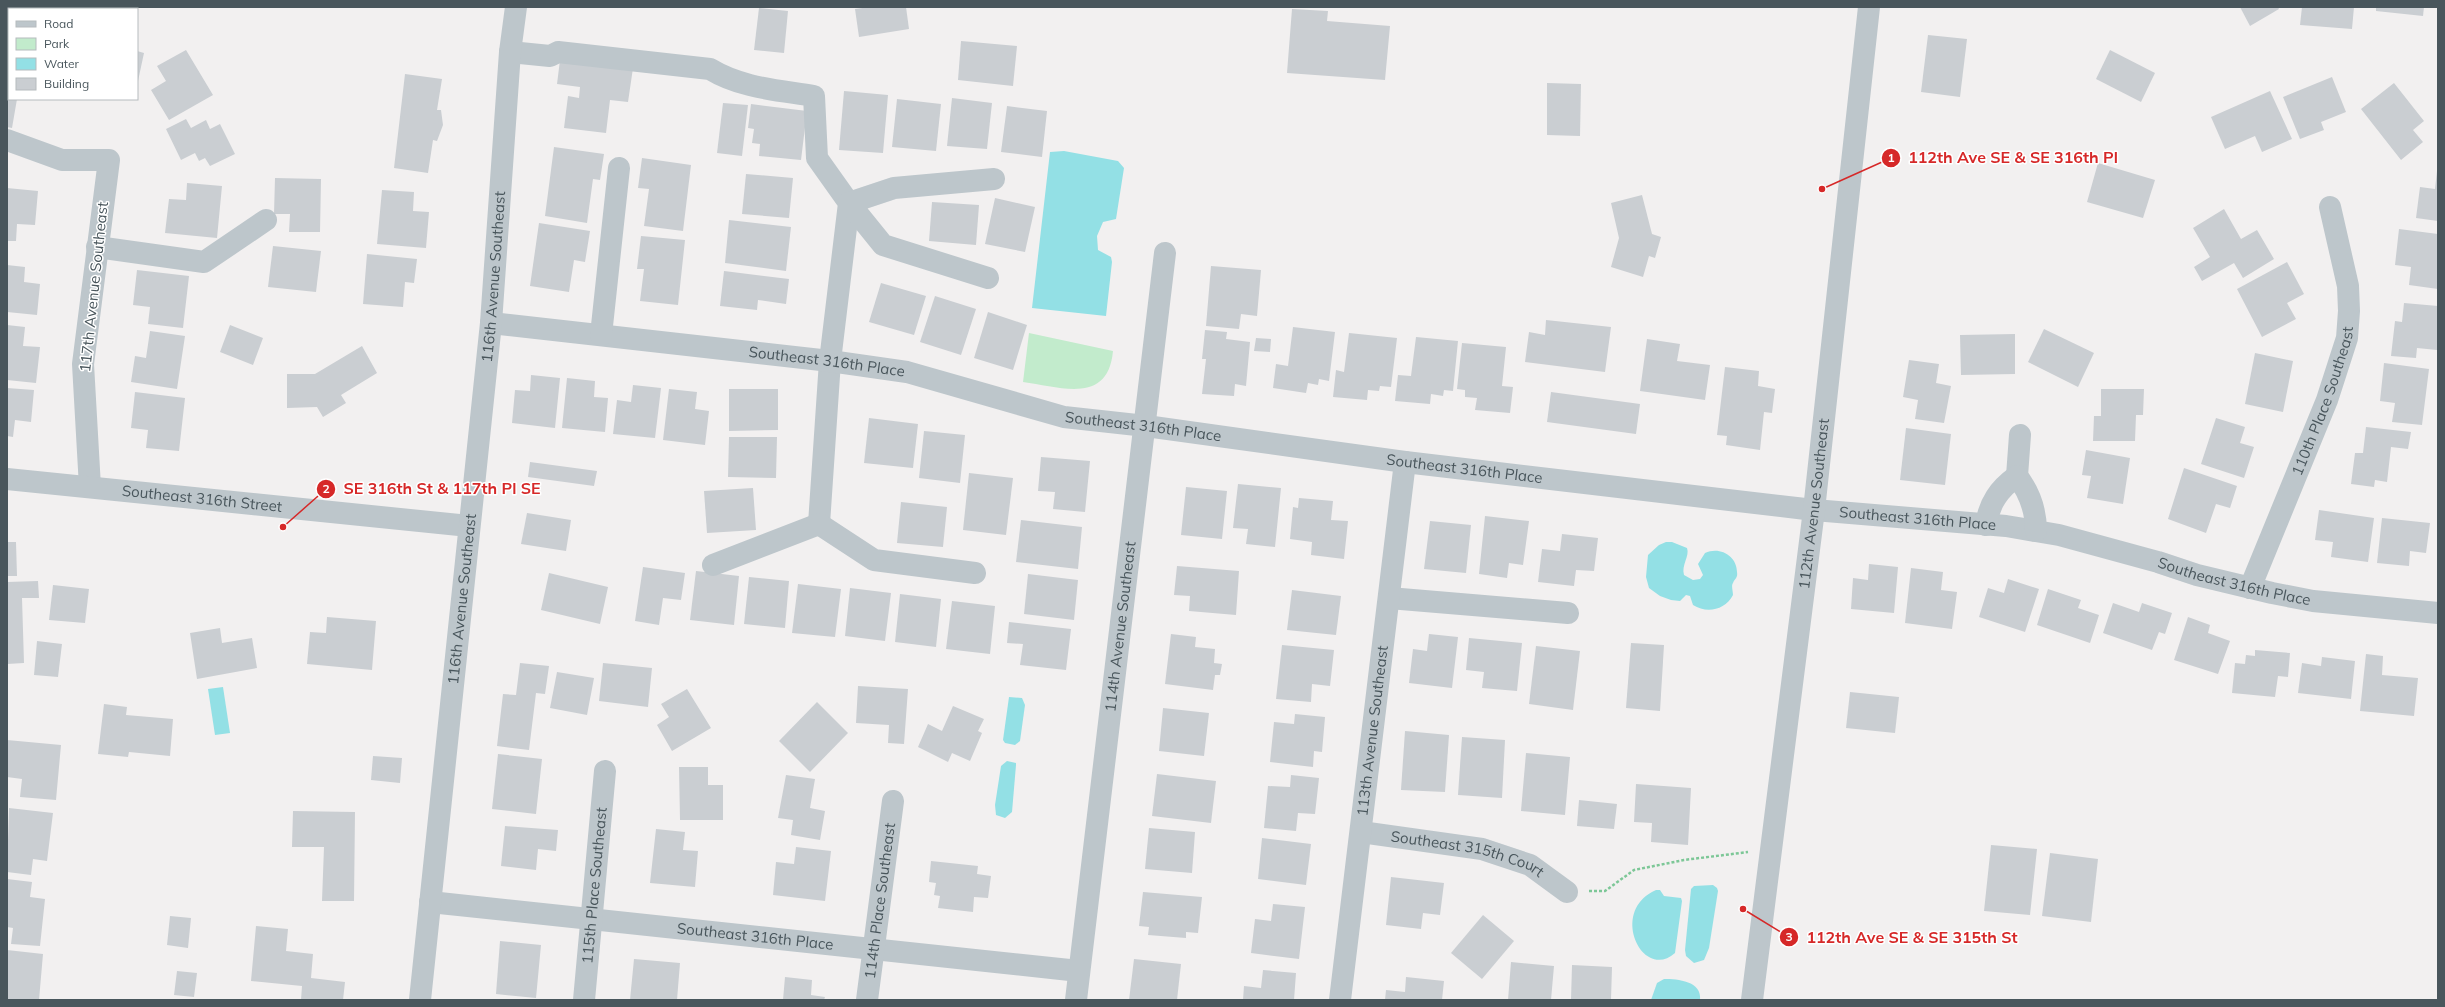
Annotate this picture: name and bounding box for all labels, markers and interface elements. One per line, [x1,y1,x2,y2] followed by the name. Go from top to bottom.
[8,8,138,100] legend
[44,16,73,31] text: Road
[44,36,70,51] text: Park
[44,56,80,71] text: Water
[44,76,89,91] text: Building
[1881,144,2126,172] callout: 112th Ave SE & SE 316th Pl
[1908,147,2118,167] text: 112th Ave SE & SE 316th Pl
[1887,150,1895,165] text: 1
[477,190,509,363] street label: 116th Avenue Southeast
[75,201,112,373] street label: 117th Avenue Southeast
[2287,326,2357,478] street label: 110th Place Southeast
[748,342,906,381] street label: Southeast 316th Place
[1064,407,1223,445] street label: Southeast 316th Place
[1794,417,1833,590] street label: 112th Avenue Southeast
[1385,450,1544,487] street label: Southeast 316th Place
[316,475,549,503] callout: SE 316th St & 117th Pl SE
[343,478,541,498] text: SE 316th St & 117th Pl SE
[121,481,283,516] street label: Southeast 316th Street
[322,481,330,496] text: 2
[1839,502,1997,534] street label: Southeast 316th Place
[443,513,480,686] street label: 116th Avenue Southeast
[1100,540,1140,713] street label: 114th Avenue Southeast
[2155,553,2313,609] street label: Southeast 316th Place
[1352,645,1392,817] street label: 113th Avenue Southeast
[577,806,611,965] street label: 115th Place Southeast
[860,822,899,980] street label: 114th Place Southeast
[1390,826,1548,881] street label: Southeast 315th Court
[676,918,834,954] street label: Southeast 316th Place
[1779,923,2026,951] callout: 112th Ave SE & SE 315th St
[1806,927,2018,947] text: 112th Ave SE & SE 315th St
[1785,929,1793,944] text: 3

